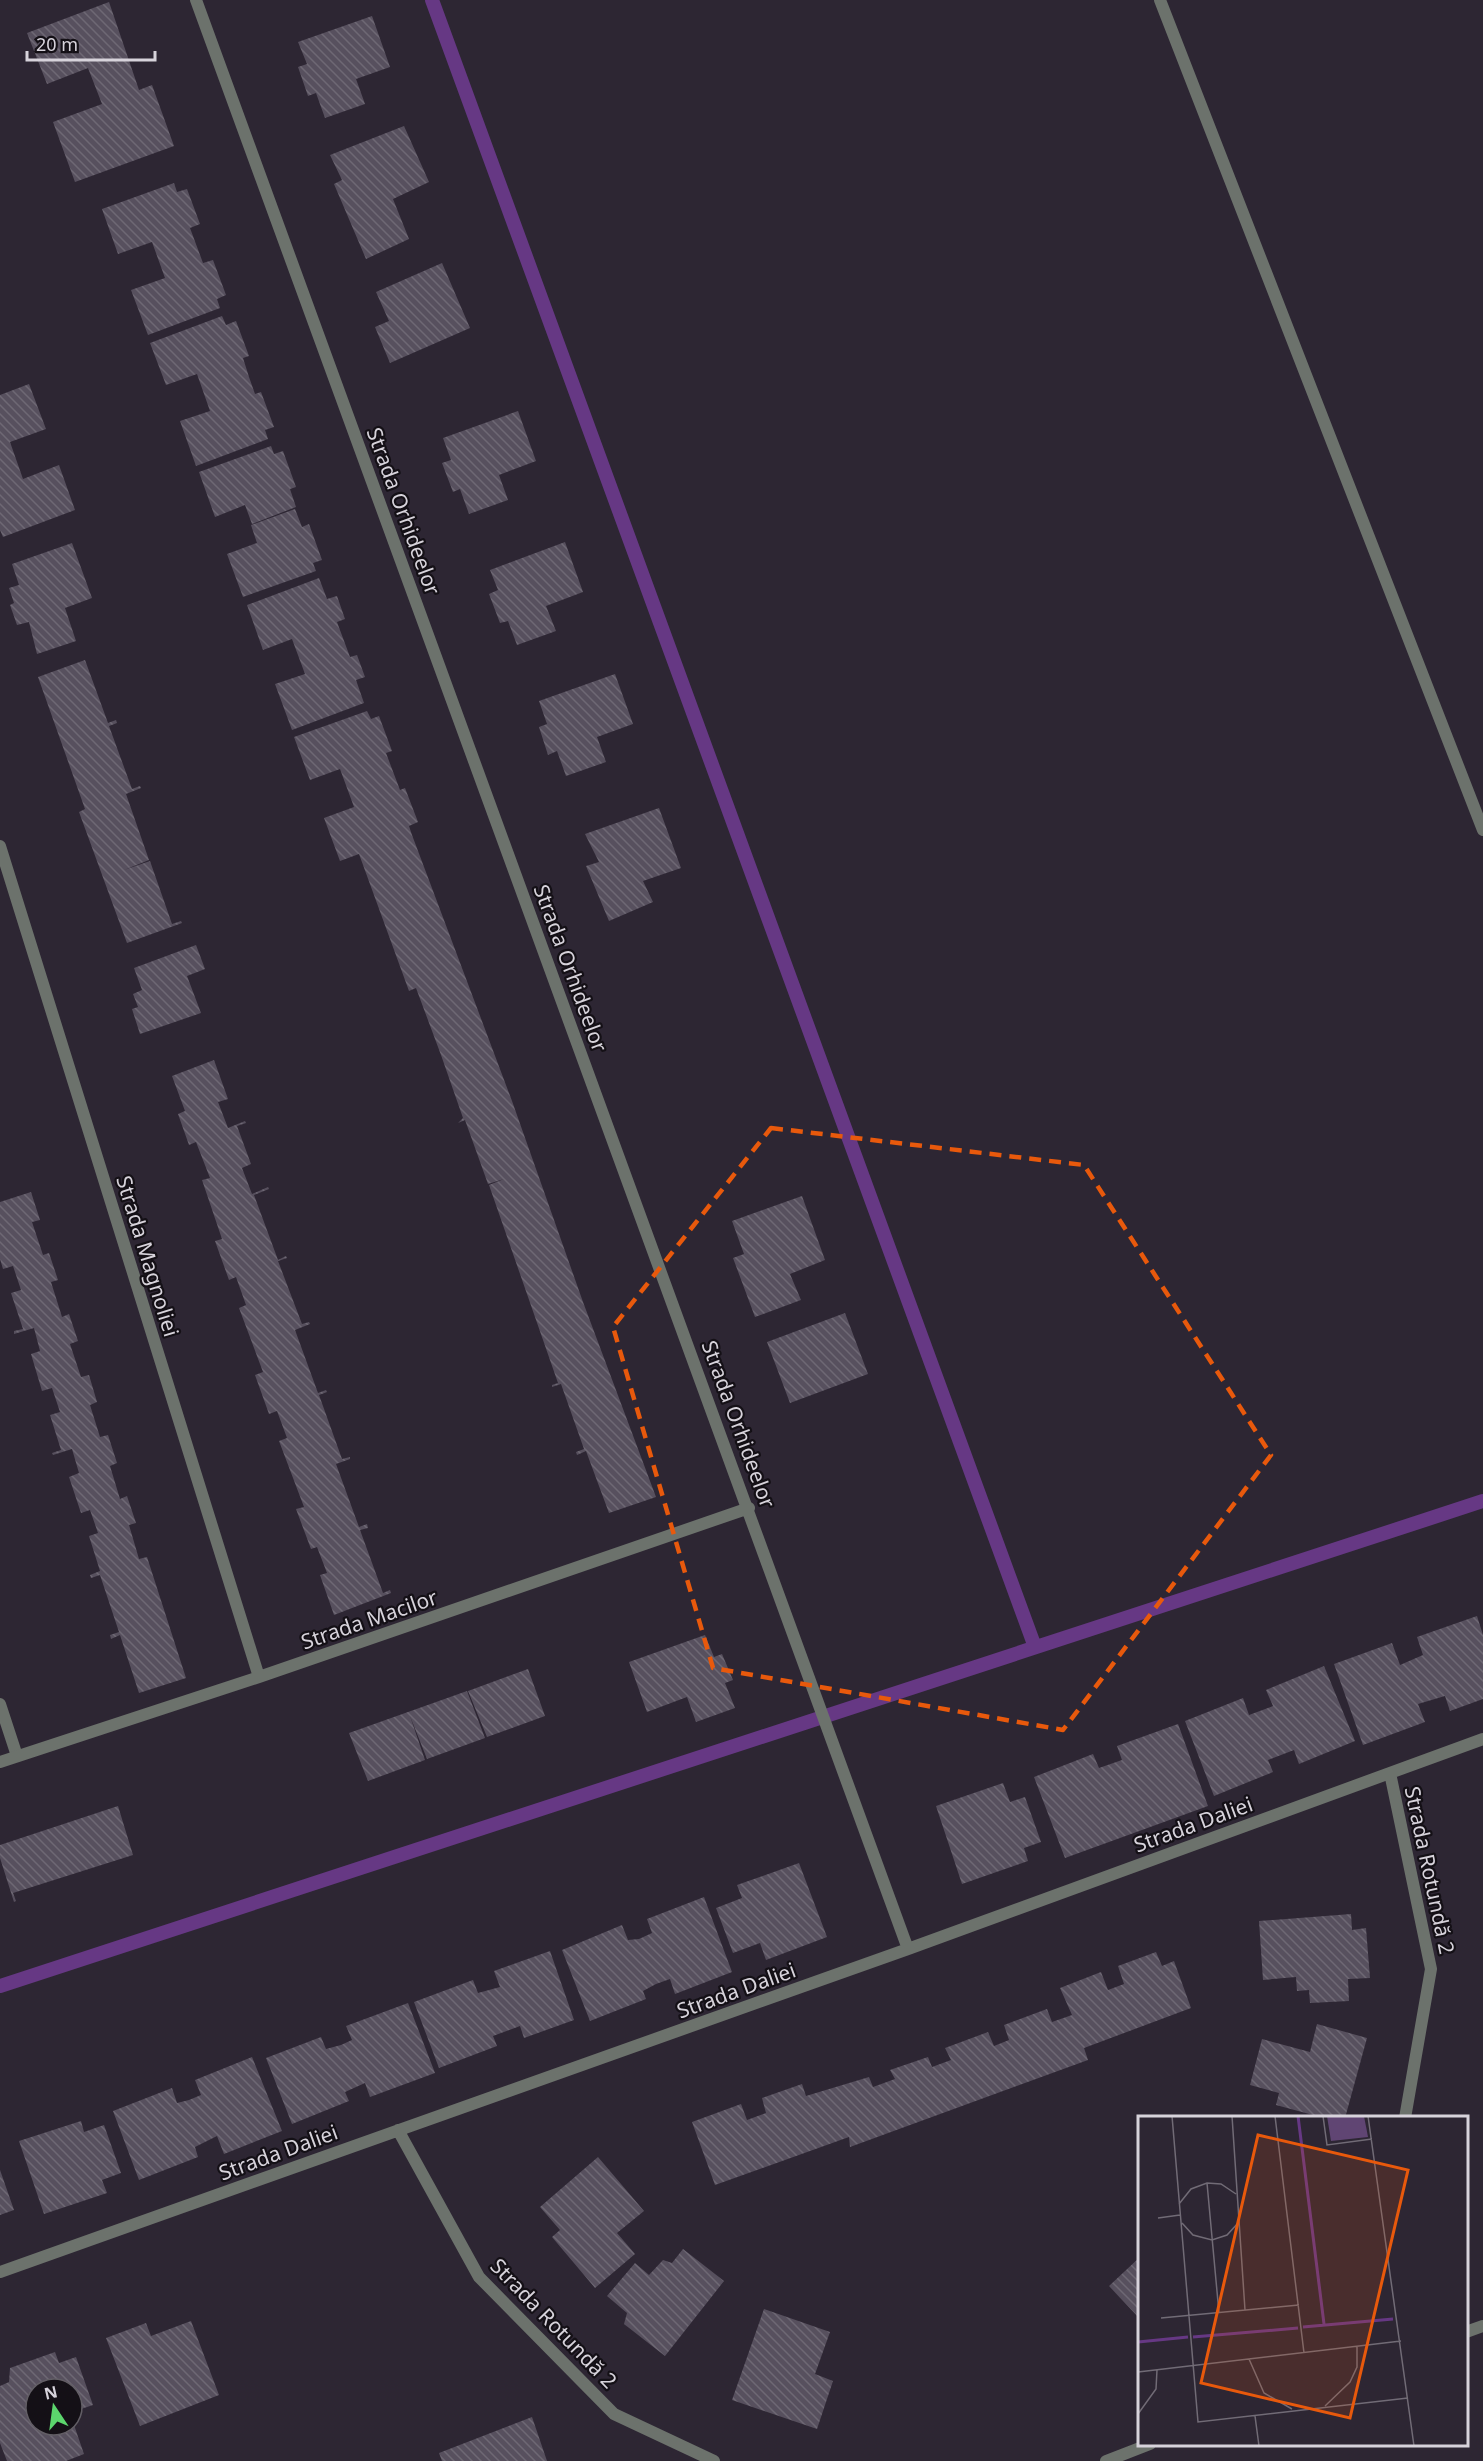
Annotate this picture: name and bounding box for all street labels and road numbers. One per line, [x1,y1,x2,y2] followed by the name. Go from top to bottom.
[361,423,447,599] street label: Strada Orhideelor
[528,880,614,1056] street label: Strada Orhideelor
[110,1172,186,1340] street label: Strada Magnoliei
[696,1336,782,1512] street label: Strada Orhideelor
[297,1582,441,1655] street label: Strada Macilor
[1399,1784,1461,1956] street label: Strada Rotundă 2
[1130,1790,1256,1858] street label: Strada Daliei
[673,1956,799,2024] street label: Strada Daliei
[215,2118,341,2186] street label: Strada Daliei
[485,2252,623,2394] street label: Strada Rotundă 2

